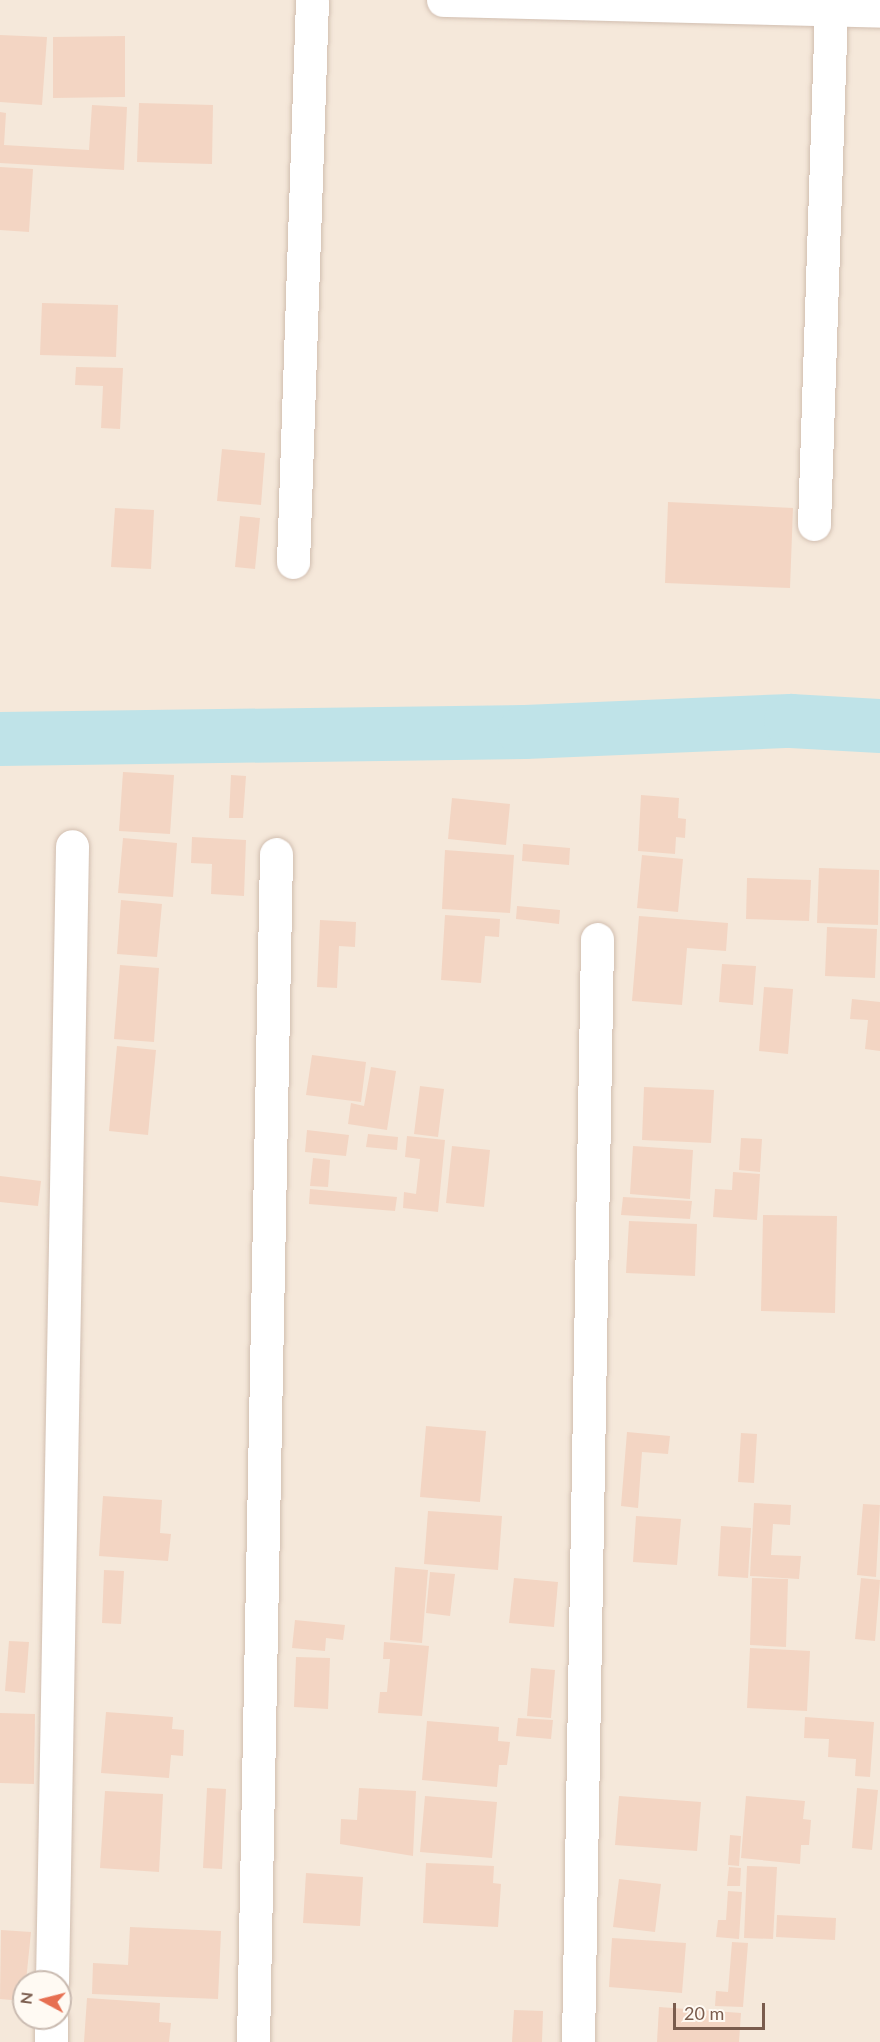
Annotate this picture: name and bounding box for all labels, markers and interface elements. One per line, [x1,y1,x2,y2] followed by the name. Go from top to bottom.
[12,1970,72,2030] north arrow
[15,1991,36,2005] text: N
[676,1991,768,2029] scale bar
[684,2002,724,2024] text: 20 m

